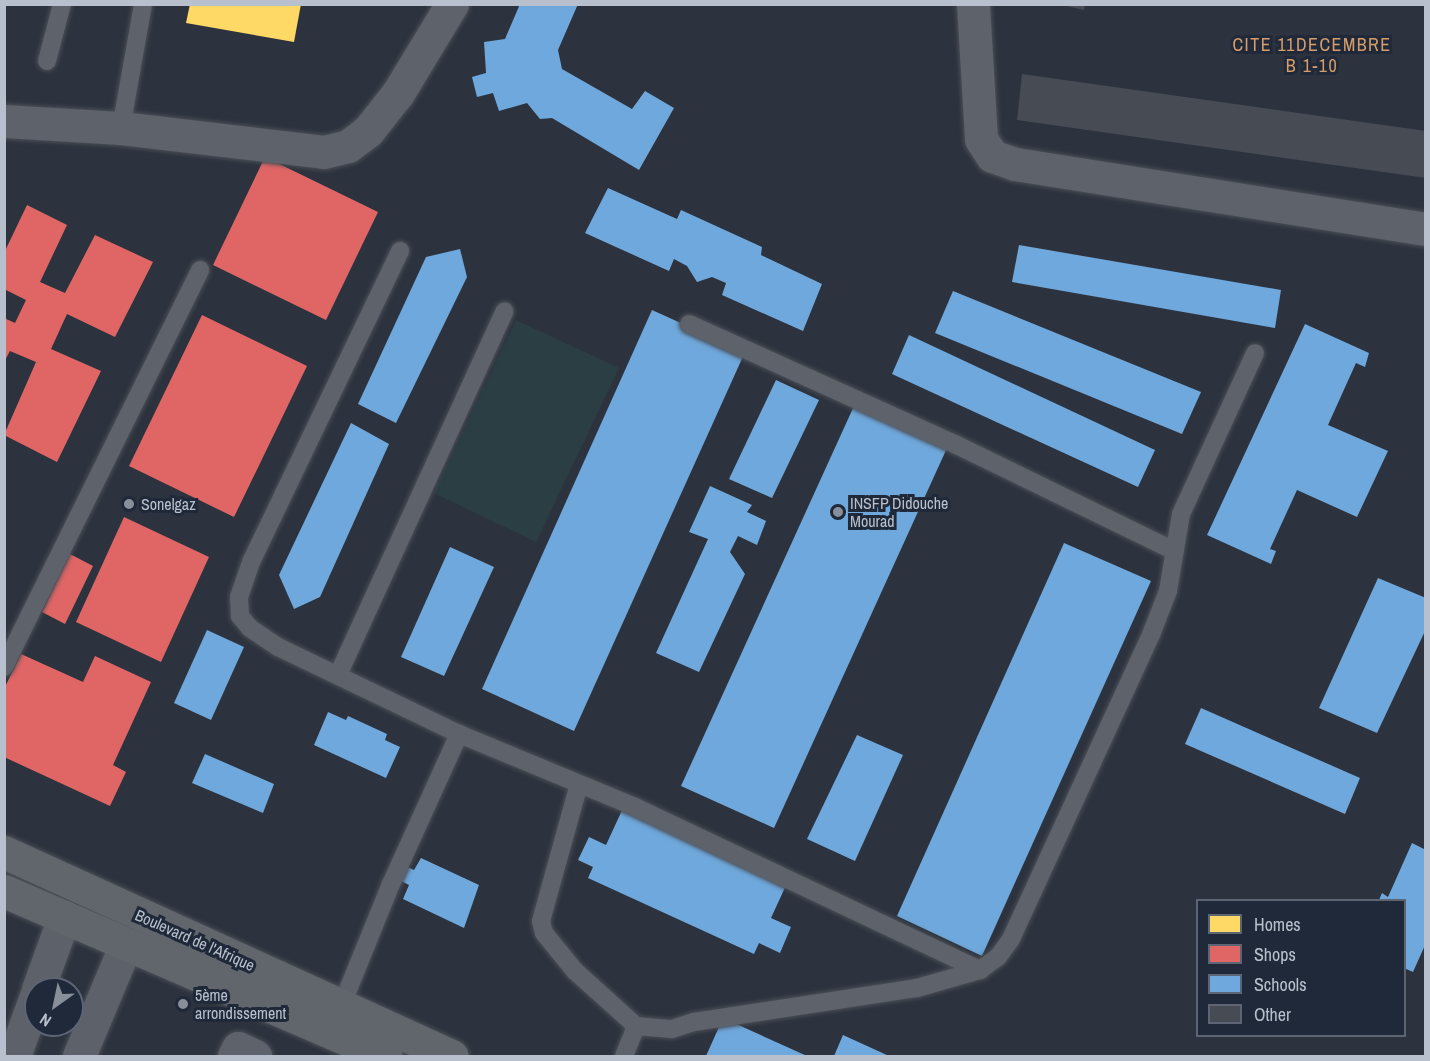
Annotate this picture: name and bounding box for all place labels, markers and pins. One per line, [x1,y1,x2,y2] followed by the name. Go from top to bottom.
[850,493,948,531] place label: INSFP Didouche Mourad
[141,494,196,514] place label: Sonelgaz
[122,497,136,511] marker: Sonelgaz
[831,505,845,519] marker: INSFP Didouche Mourad
[195,985,286,1023] place label: 5ème arrondissement
[176,997,190,1011] marker: 5ème arrondissement

